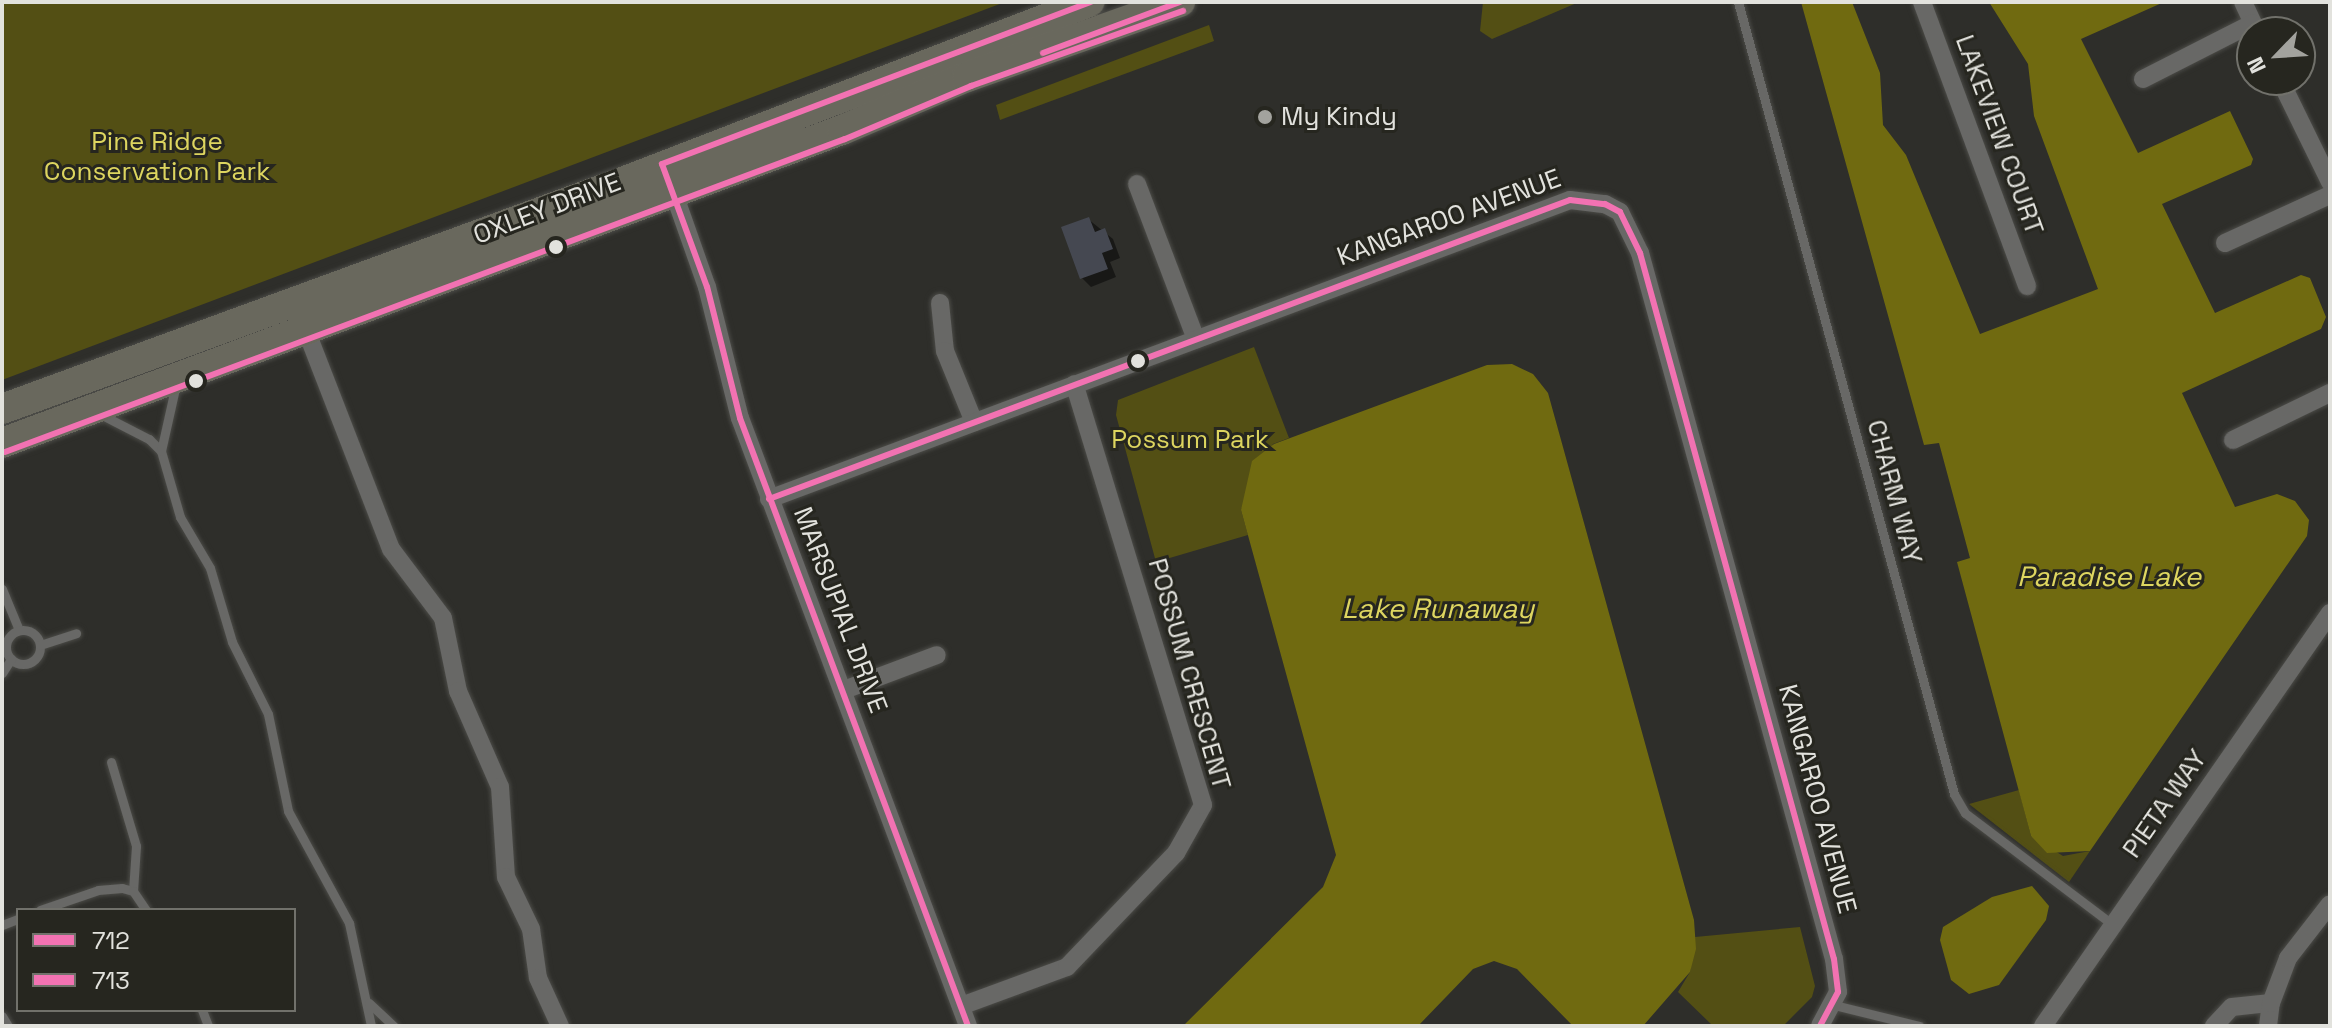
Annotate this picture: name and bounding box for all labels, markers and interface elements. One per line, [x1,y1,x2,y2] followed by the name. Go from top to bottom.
[2236,16,2316,96] north arrow
[1948,31,2050,239] street label: LAKEVIEW COURT
[2240,53,2272,78] text: N
[1281,101,1397,133] place label: My Kindy
[1256,108,1274,126] marker: My Kindy
[44,126,270,188] park label: Pine Ridge Conservation Park
[1333,163,1565,273] street label: KANGAROO AVENUE
[469,167,625,251] street label: OXLEY DRIVE
[548,239,564,255] unlabelled marker
[1130,353,1146,369] unlabelled marker
[188,373,204,389] unlabelled marker
[1860,416,1928,568] street label: CHARM WAY
[1111,424,1269,456] park label: Possum Park
[786,502,894,718] street label: MARSUPIAL DRIVE
[1141,555,1237,793] street label: POSSUM CRESCENT
[2017,559,2201,593] water label: Paradise Lake
[1342,591,1534,625] water label: Lake Runaway
[1771,681,1863,917] street label: KANGAROO AVENUE
[2116,744,2214,864] street label: PIETA WAY
[16,908,296,1012] legend
[92,925,130,956] text: 712
[92,965,130,996] text: 713

